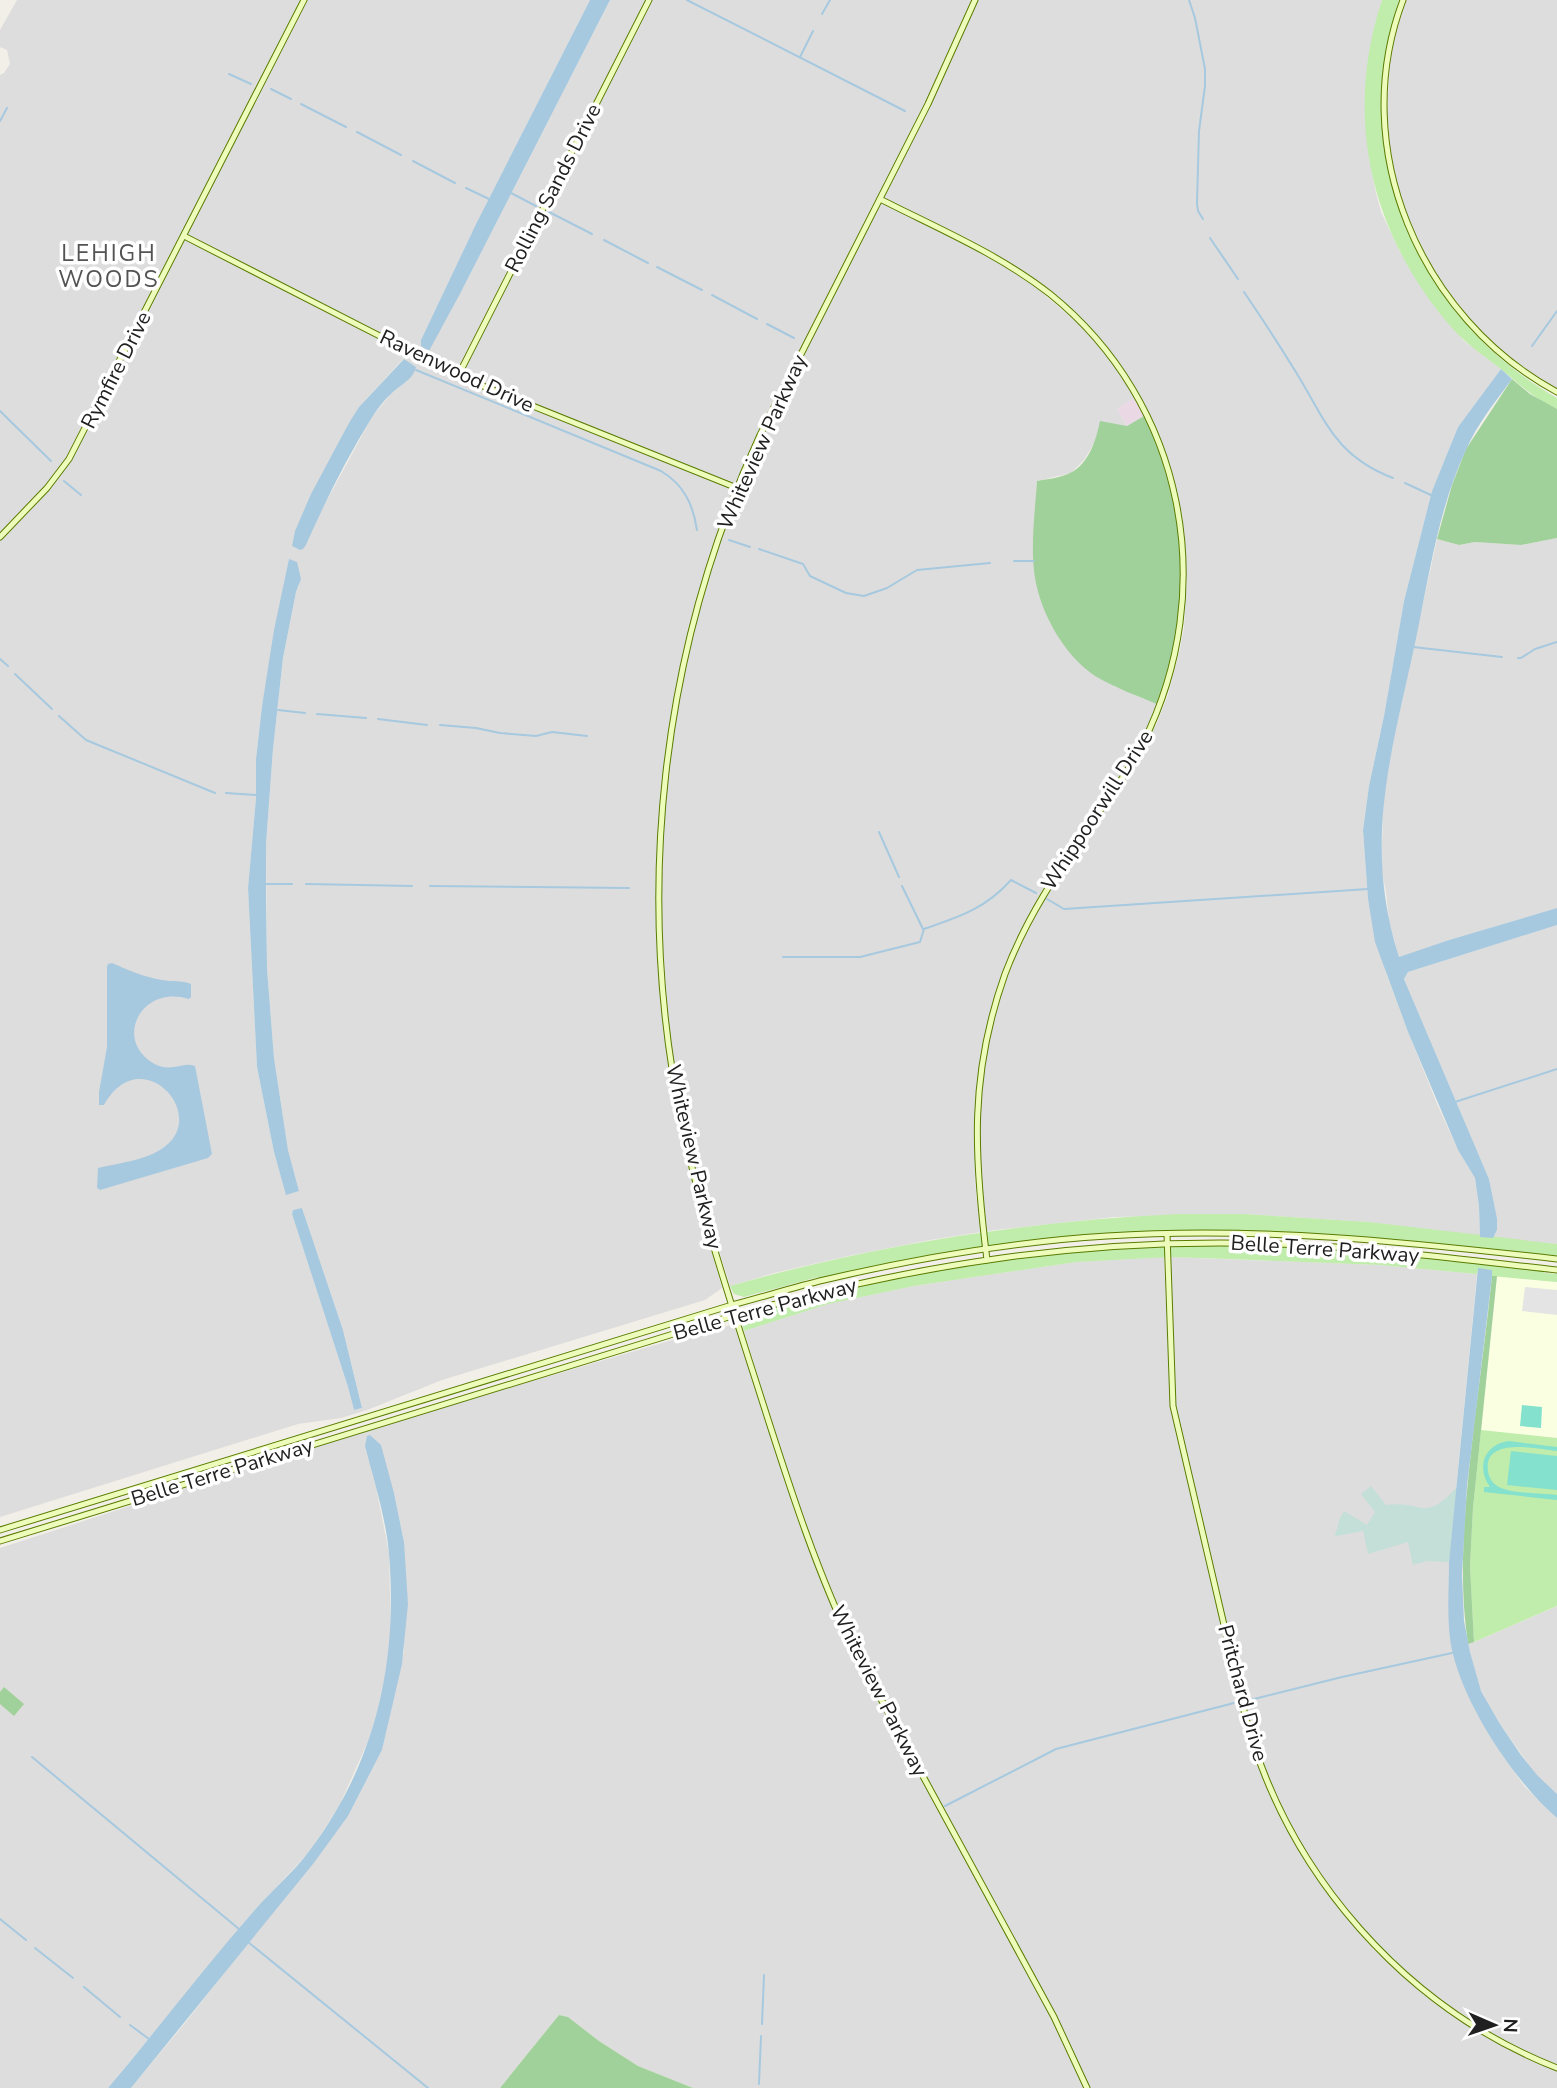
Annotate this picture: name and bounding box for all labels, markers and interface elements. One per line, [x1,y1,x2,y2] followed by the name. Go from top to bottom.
[498,99,608,277] street label: Rolling Sands Drive
[58,238,160,295] district label: LEHIGH WOODS
[74,306,158,434] street label: Rymfire Drive
[375,323,539,419] street label: Ravenwood Drive
[711,350,813,534] street label: Whiteview Parkway
[1035,724,1159,896] street label: Whippoorwill Drive
[659,1062,729,1252] street label: Whiteview Parkway
[1230,1228,1420,1270] street label: Belle Terre Parkway
[670,1271,860,1347] street label: Belle Terre Parkway
[128,1431,317,1513] street label: Belle Terre Parkway
[824,1601,934,1782] street label: Whiteview Parkway
[1211,1622,1275,1764] street label: Pritchard Drive
[1459,1990,1529,2060] north arrow
[1497,2018,1523,2033] text: N

